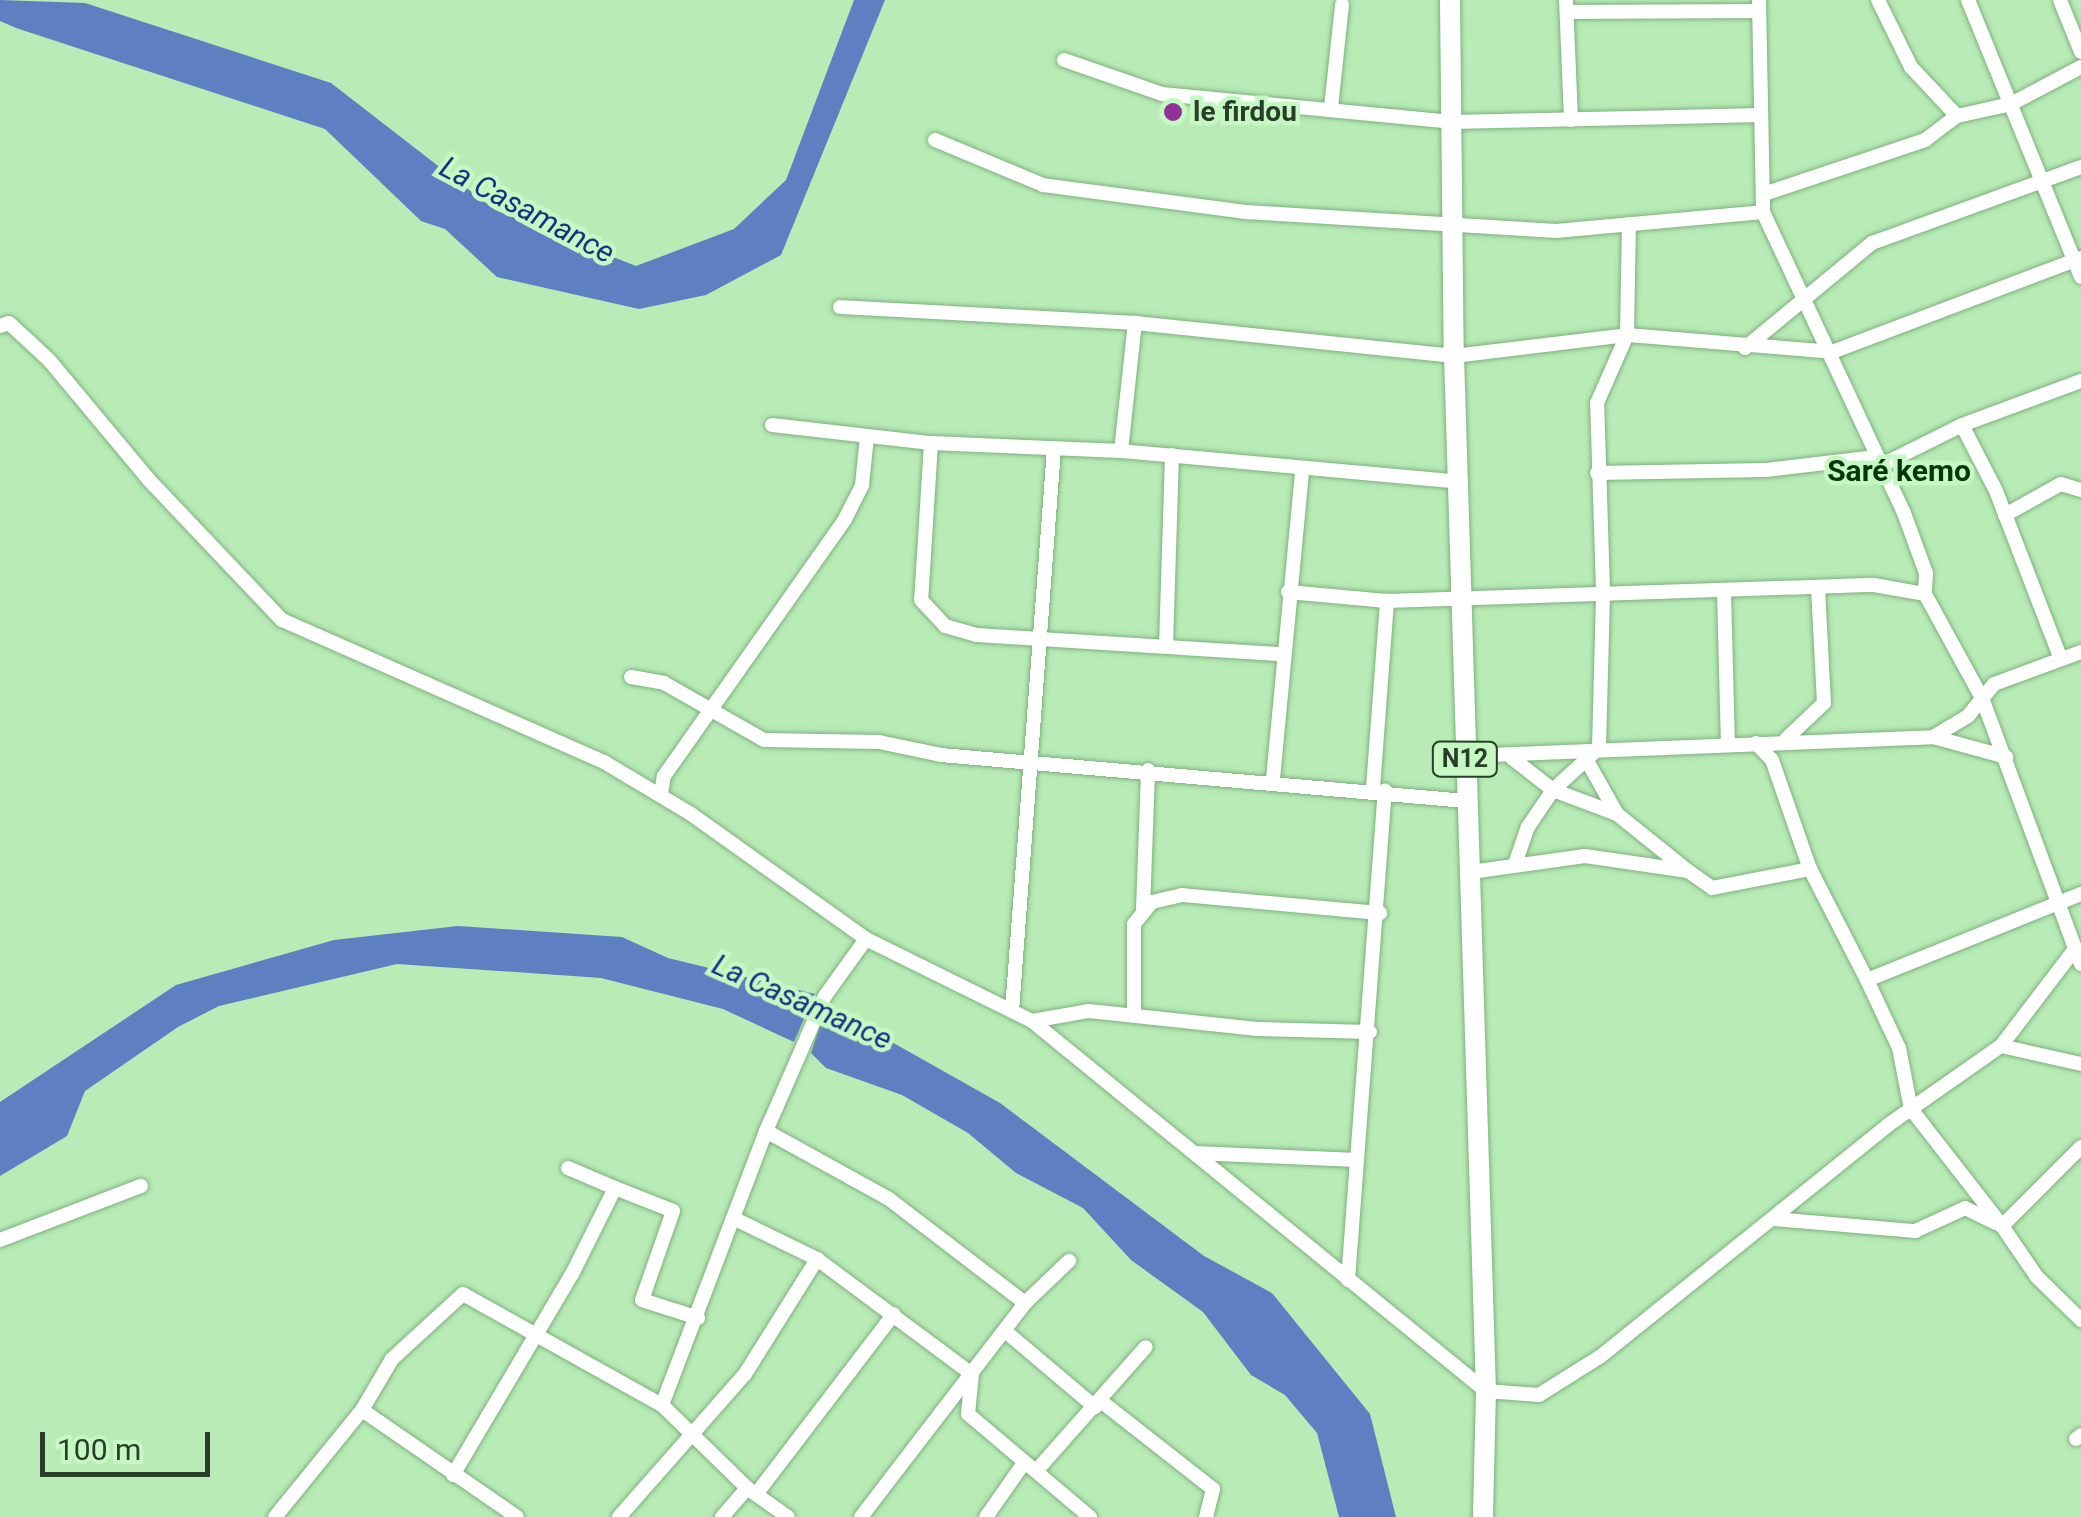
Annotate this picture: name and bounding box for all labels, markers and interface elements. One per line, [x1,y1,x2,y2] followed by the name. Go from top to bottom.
[1193,95,1297,129] place label: le firdou
[1162,101,1184,123] marker: le firdou
[434,149,620,271] water label: La Casamance
[1827,453,1971,489] district label: Saré kemo
[1430,739,1500,779] road number: N12
[707,946,897,1058] water label: La Casamance
[45,1412,215,1474] scale bar
[57,1432,141,1467] text: 100 m

